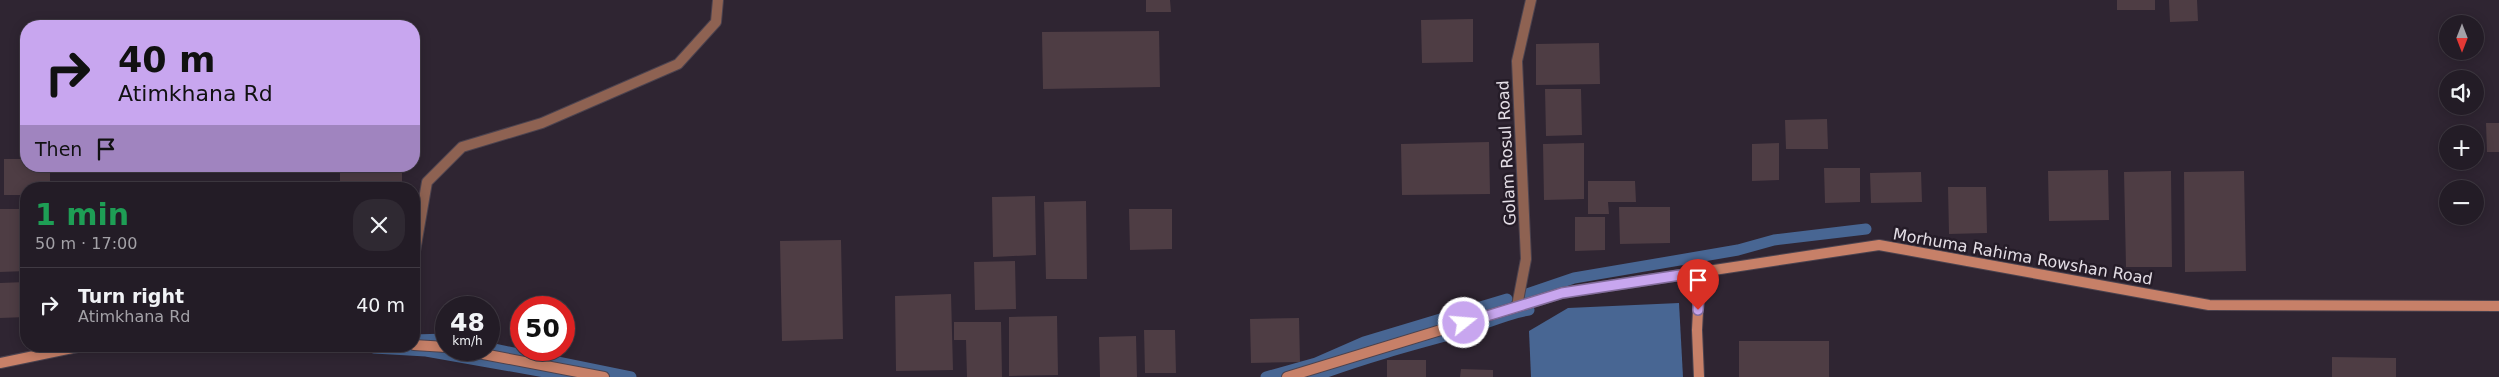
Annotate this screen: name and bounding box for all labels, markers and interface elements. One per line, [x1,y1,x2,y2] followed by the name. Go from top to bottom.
[2439,15,2484,60] north arrow
[2439,15,2484,225] map controls
[35,40,100,105] icon: right
[118,40,215,80] text: 40 m
[2439,70,2484,115] button: sound
[1493,80,1520,226] street label: Golam Rosul Road
[118,81,273,106] text: Atimkhana Rd
[2439,125,2484,170] button: +
[92,135,120,163] icon: arrive
[35,138,82,160] text: Then
[2439,180,2484,225] button: −
[35,197,129,232] text: 1 min
[353,199,405,251] button: close
[1892,224,2154,289] street label: Morhuma Rahima Rowshan Road
[35,234,137,253] text: 50 m · 17:00
[1677,259,1719,310] pin
[1684,266,1712,294] icon: arrive
[78,285,184,307] text: Turn right
[35,291,63,319] icon: right
[356,294,405,316] text: 40 m
[510,296,575,361] speed limit sign: 50
[1437,296,1489,348] position arrow
[78,307,190,326] text: Atimkhana Rd
[450,308,485,337] text: 48
[452,334,483,348] text: km/h

